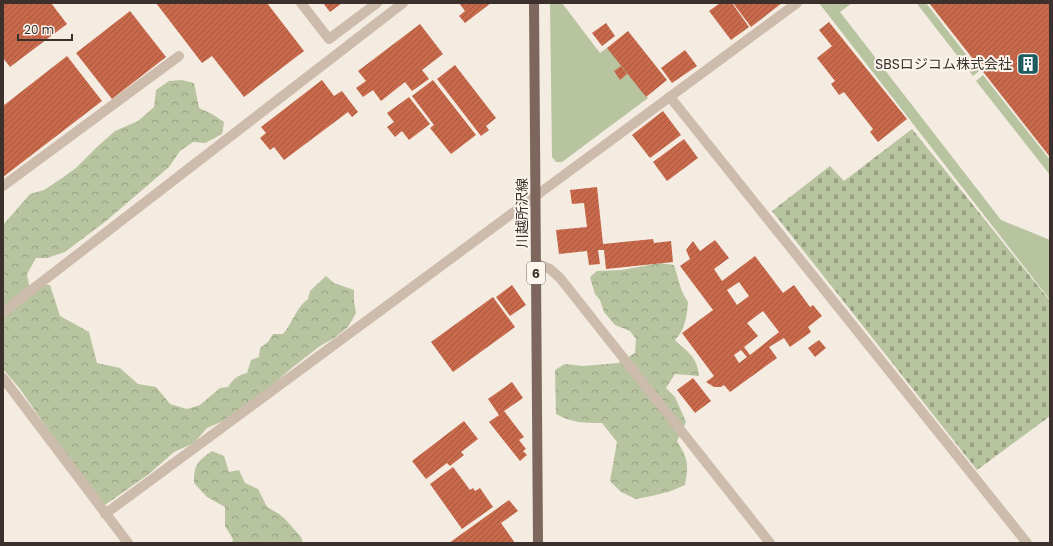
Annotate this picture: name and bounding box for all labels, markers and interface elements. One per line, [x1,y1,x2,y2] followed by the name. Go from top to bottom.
[18,16,72,42] scale bar
[24,21,54,38] text: 20 m
[1015,51,1041,77] building icon: SBSロジコム株式会社
[875,54,1012,74] place label: SBSロジコム株式会社
[512,178,532,248] street label: 川越所沢線
[527,262,545,284] road number: 6

